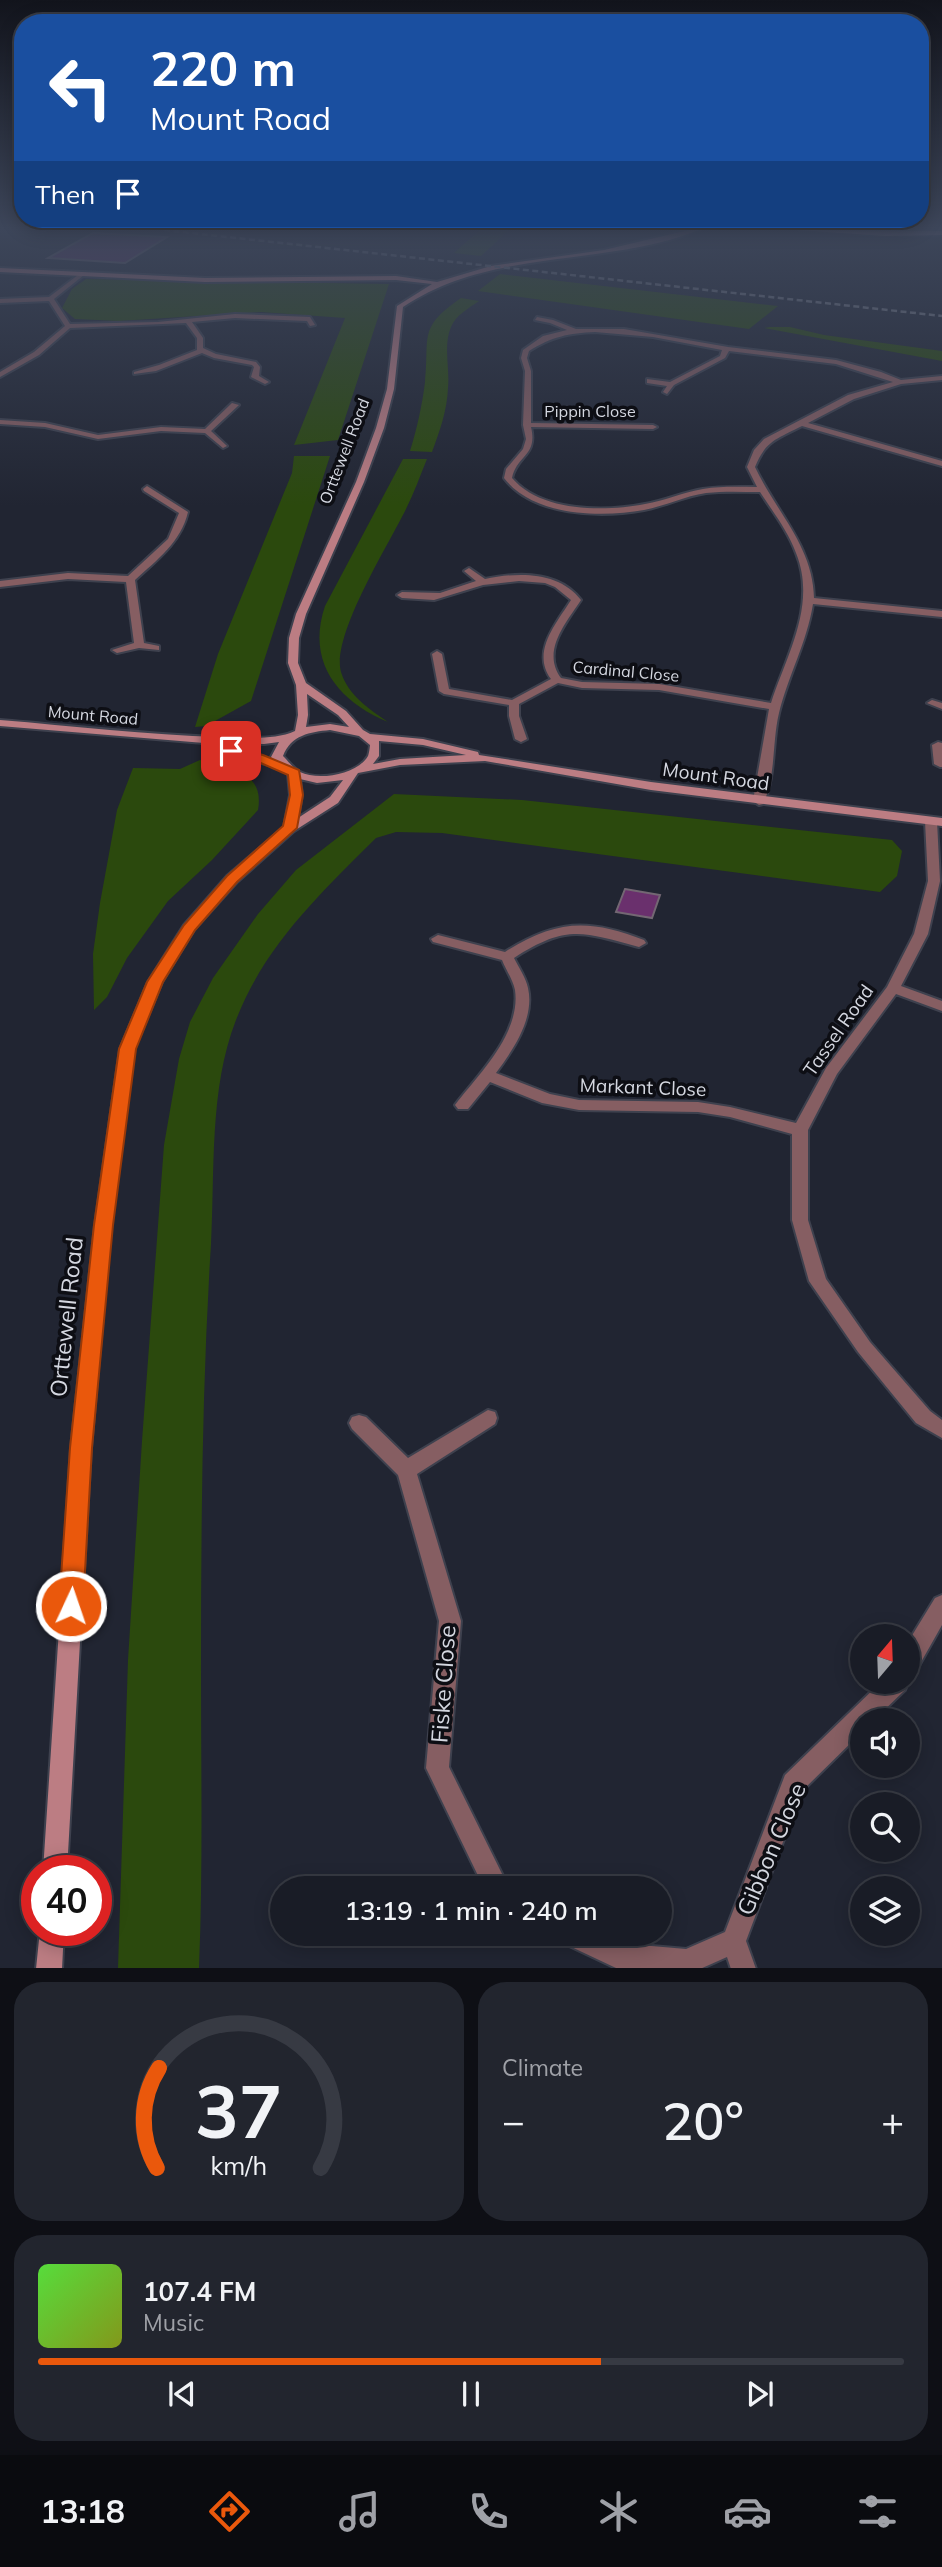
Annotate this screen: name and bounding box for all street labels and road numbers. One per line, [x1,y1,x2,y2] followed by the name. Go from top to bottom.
[315,395,373,507] street label: Orttewell Road
[544,401,636,421] street label: Pippin Close
[572,656,680,686] street label: Cardinal Close
[47,701,139,729] street label: Mount Road
[661,757,771,795] street label: Mount Road
[798,979,878,1081] street label: Tassel Road
[579,1073,707,1101] street label: Markant Close
[43,1236,89,1398] street label: Orttewell Road
[424,1624,462,1744] street label: Fiske Close
[730,1779,812,1919] street label: Gibbon Close

